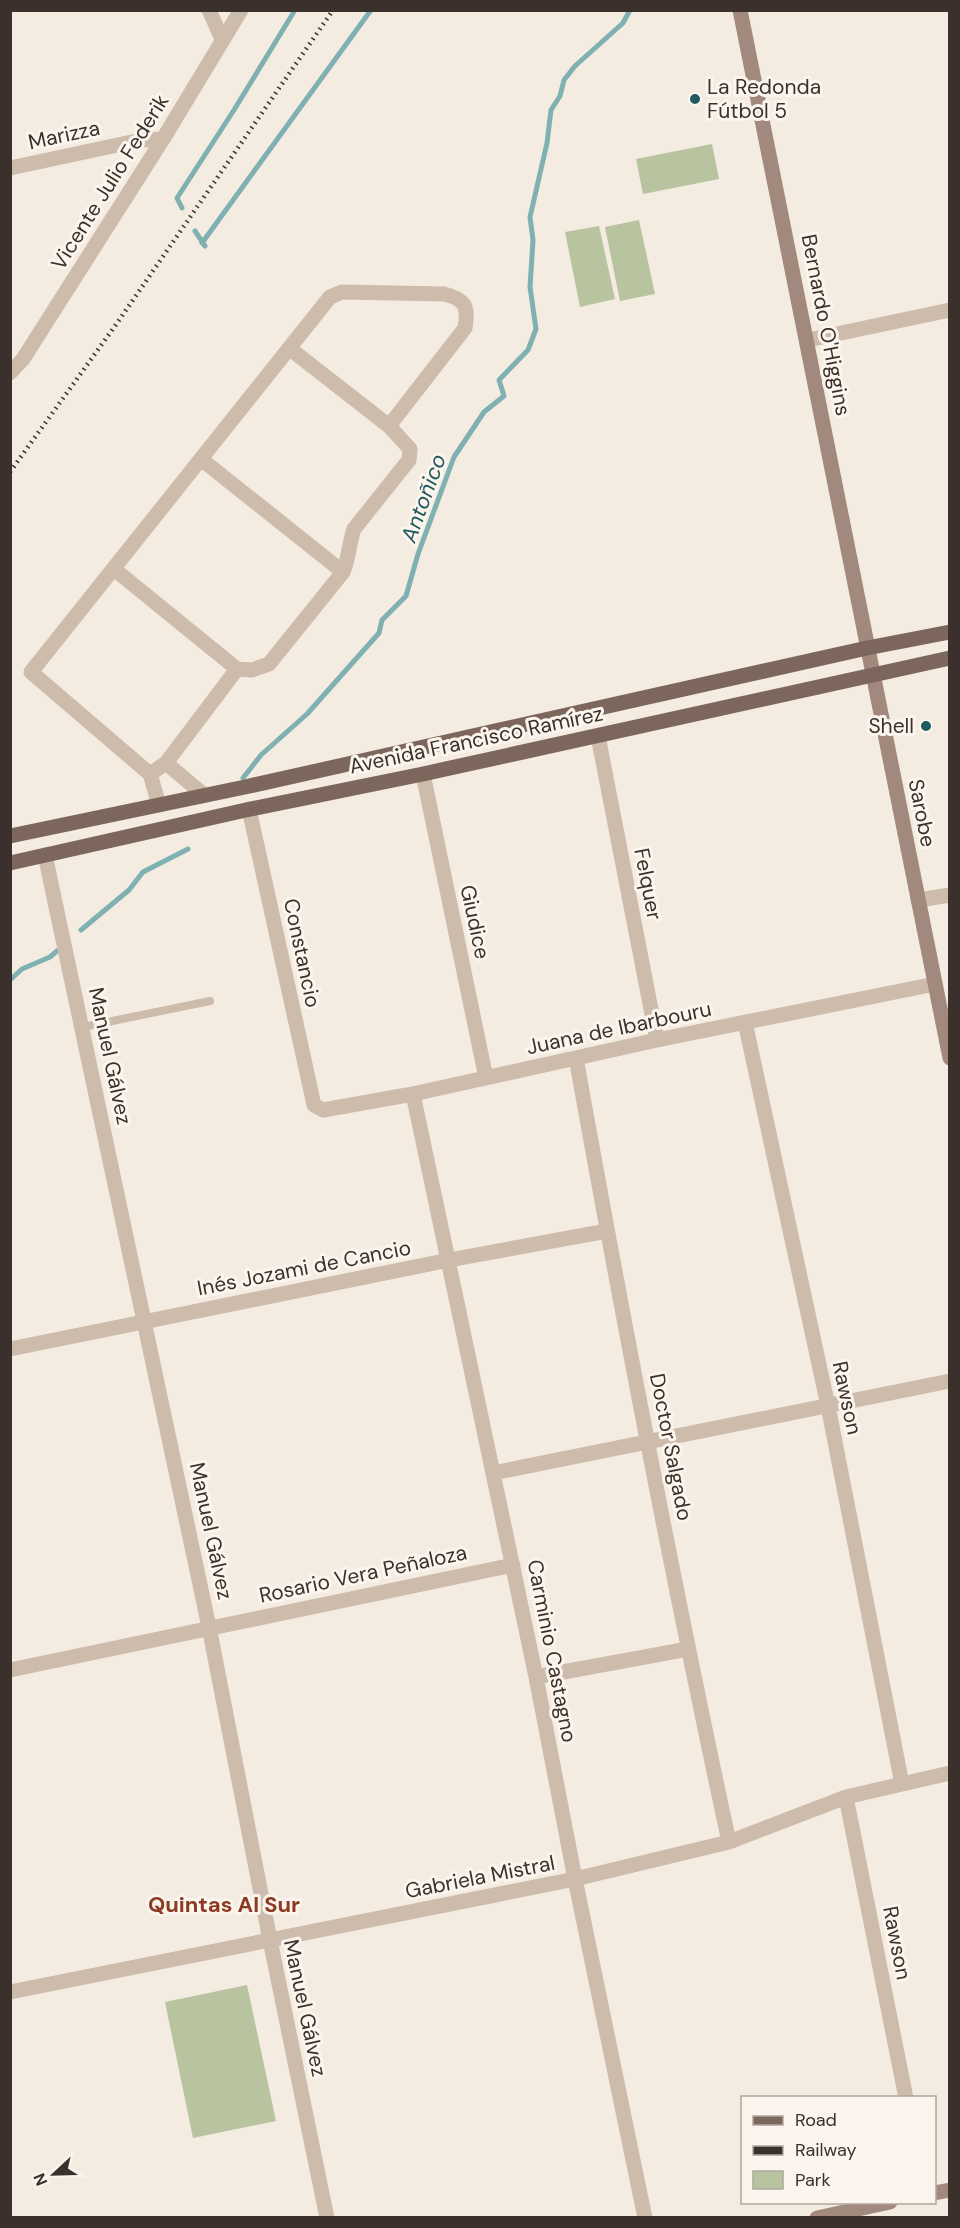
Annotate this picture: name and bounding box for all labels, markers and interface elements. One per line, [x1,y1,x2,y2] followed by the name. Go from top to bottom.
[707,73,821,125] place label: La Redonda Fútbol 5
[45,89,176,275] street label: Vicente Julio Federik
[688,92,702,106] marker: La Redonda Fútbol 5
[26,114,102,156] street label: Marizza
[795,232,857,418] street label: Bernardo O'Higgins
[394,450,453,547] water label: Antoñico
[347,699,605,781] street label: Avenida Francisco Ramírez
[868,712,914,740] place label: Shell
[919,719,933,733] marker: Shell
[902,777,942,849] street label: Sarobe
[627,846,669,922] street label: Felquer
[453,882,497,962] street label: Giudice
[277,896,327,1010] street label: Constancio
[82,985,138,1127] street label: Manuel Gálvez
[524,995,714,1061] street label: Juana de Ibarbouru
[195,1234,413,1302] street label: Inés Jozami de Cancio
[826,1359,868,1437] street label: Rawson
[643,1371,699,1523] street label: Doctor Salgado
[183,1460,239,1602] street label: Manuel Gálvez
[257,1538,469,1610] street label: Rosario Vera Peñaloza
[521,1557,583,1745] street label: Carminio Castagno
[403,1849,557,1905] street label: Gabriela Mistral
[148,1890,300,1919] district label: Quintas Al Sur
[876,1904,918,1982] street label: Rawson
[277,1937,333,2079] street label: Manuel Gálvez
[741,2096,936,2204] legend
[795,2108,837,2132] text: Road
[795,2138,857,2162] text: Railway
[24,2144,84,2204] north arrow
[795,2168,831,2192] text: Park
[29,2170,52,2189] text: N

